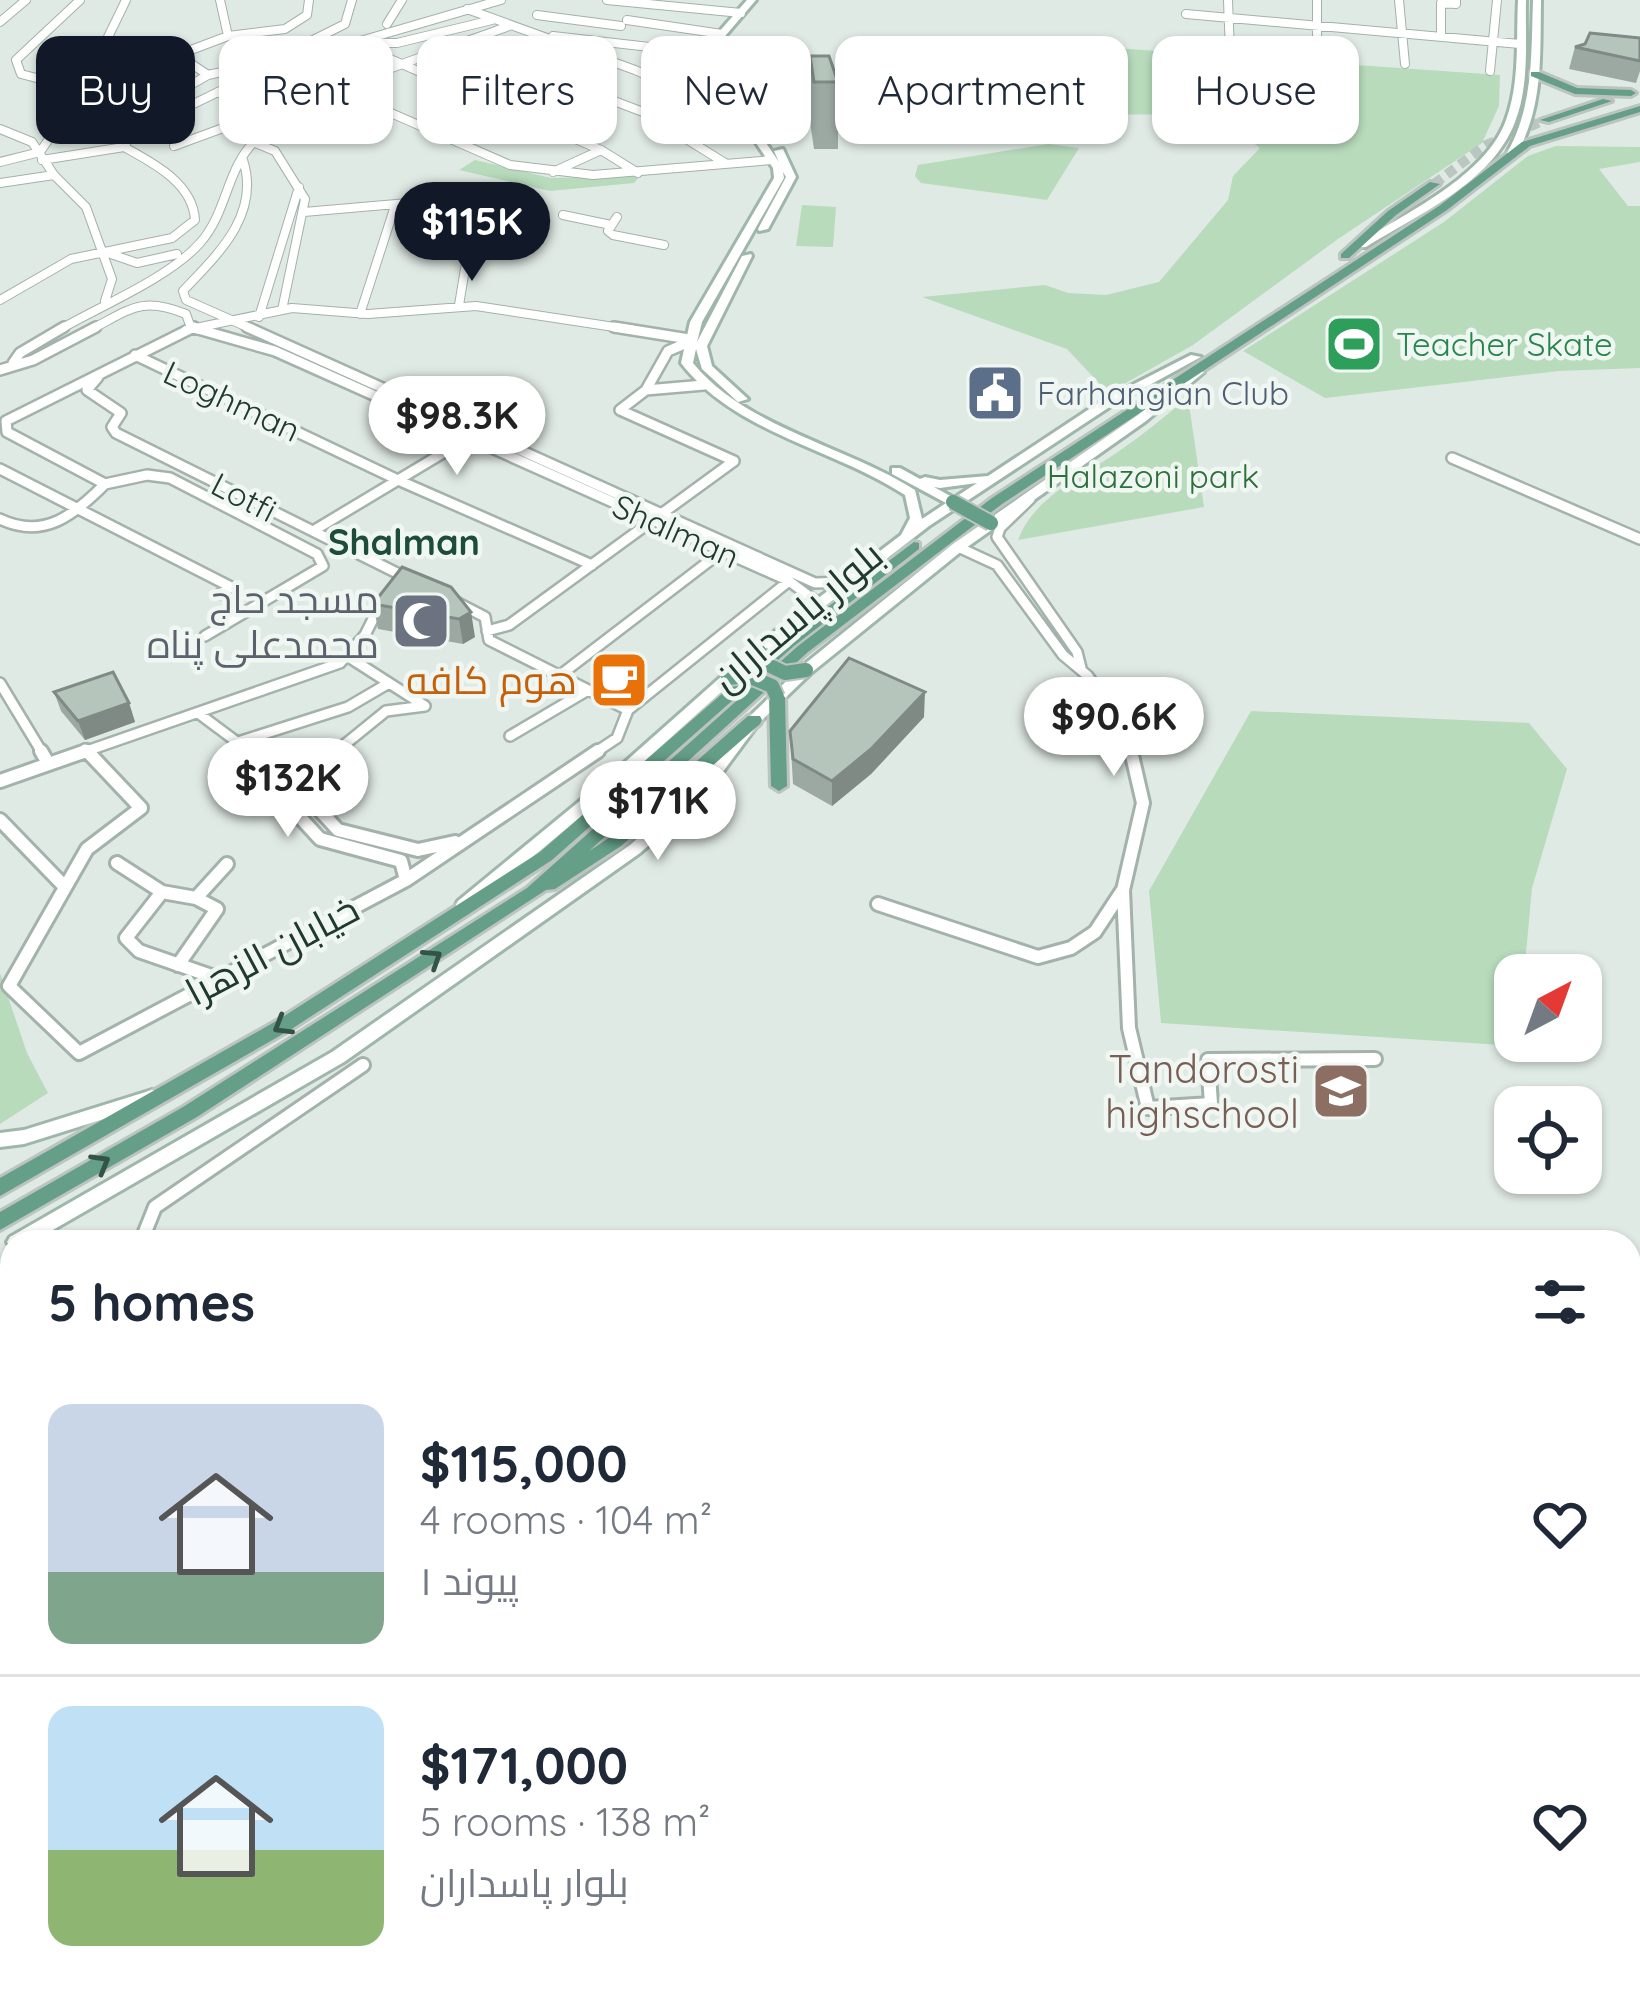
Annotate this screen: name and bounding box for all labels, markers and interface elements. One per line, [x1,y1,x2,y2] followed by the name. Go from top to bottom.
[36,36,195,144] chip: Buy
[219,36,393,144] chip: Rent
[417,36,617,144] chip: Filters
[641,36,811,144] chip: New
[835,36,1128,144] chip: Apartment
[1152,36,1359,144] chip: House
[388,182,556,284] pin: $115K
[421,196,523,245] text: $115K
[1323,313,1385,375] sports icon: Teacher Skate
[1396,323,1613,364] place label: Teacher Skate
[157,351,307,450] street label: Loghman
[964,362,1026,424] public building icon: Farhangian Club
[1037,372,1289,413] place label: Farhangian Club
[359,376,555,478] pin: $98.3K
[395,390,519,439] text: $98.3K
[1047,455,1259,496] park label: Halazoni park
[205,463,284,530] street label: Lotfi
[607,485,746,577] street label: Shalman
[328,519,480,564] district label: Shalman
[701,530,894,703] street label: بلوار پاسداران
[147,574,379,670] place label: مسجد حاج محمدعلی پناه
[390,590,452,652] mosque icon: مسجد حاج محمدعلی پناه
[588,649,650,711] cafe icon: هوم کافه
[406,655,577,707] place label: هوم کافه
[1016,677,1212,779] pin: $90.6K
[1051,691,1177,740] text: $90.6K
[204,738,372,840] pin: $132K
[234,752,342,801] text: $132K
[574,761,742,863] pin: $171K
[607,775,709,824] text: $171K
[177,883,367,1016] street label: خیابان الزهرا
[419,950,441,972] one-way arrow
[1494,954,1602,1062] north arrow
[1494,954,1602,1194] map controls
[273,1012,295,1034] one-way arrow
[1105,1044,1299,1138] place label: Tandorosti highschool
[1310,1060,1372,1122] school or university icon: Tandorosti highschool
[1494,1086,1602,1194] button: locate
[88,1155,110,1178] one-way arrow
[1527,1269,1593,1335] icon: filters
[48,1270,255,1334] text: 5 homes
[420,1431,627,1495] text: $115,000
[144,1452,288,1596] icon: home
[1527,1491,1593,1557] icon: heart
[420,1495,712,1544] text: 4 rooms · 104 m²
[420,1556,518,1605] text: پیوند ۱
[420,1733,628,1797] text: $171,000
[144,1754,288,1898] icon: home
[1527,1793,1593,1859] icon: heart
[420,1797,710,1846] text: 5 rooms · 138 m²
[420,1858,629,1907] text: بلوار پاسداران

